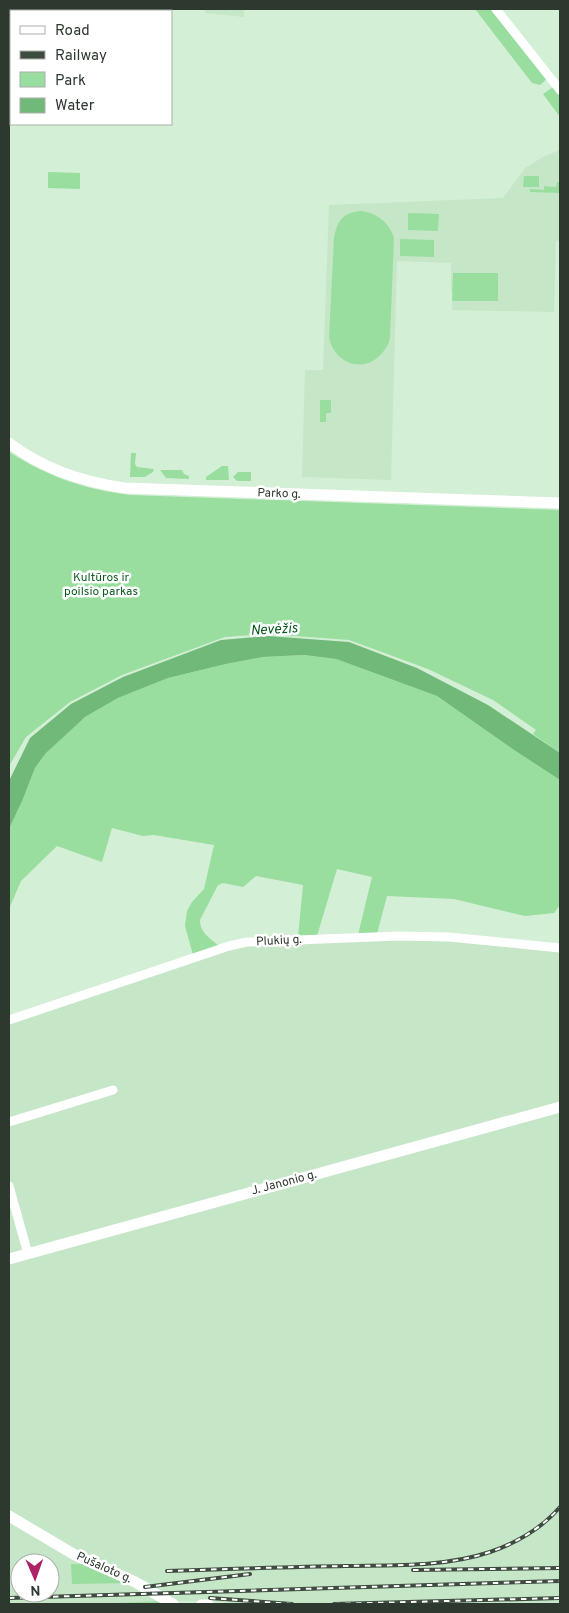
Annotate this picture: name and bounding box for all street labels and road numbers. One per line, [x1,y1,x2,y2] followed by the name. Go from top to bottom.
[257,485,301,503] street label: Parko g.
[256,932,303,950] street label: Plukių g.
[250,1167,319,1199] street label: J. Janonio g.
[74,1549,134,1587] street label: Pušaloto g.

